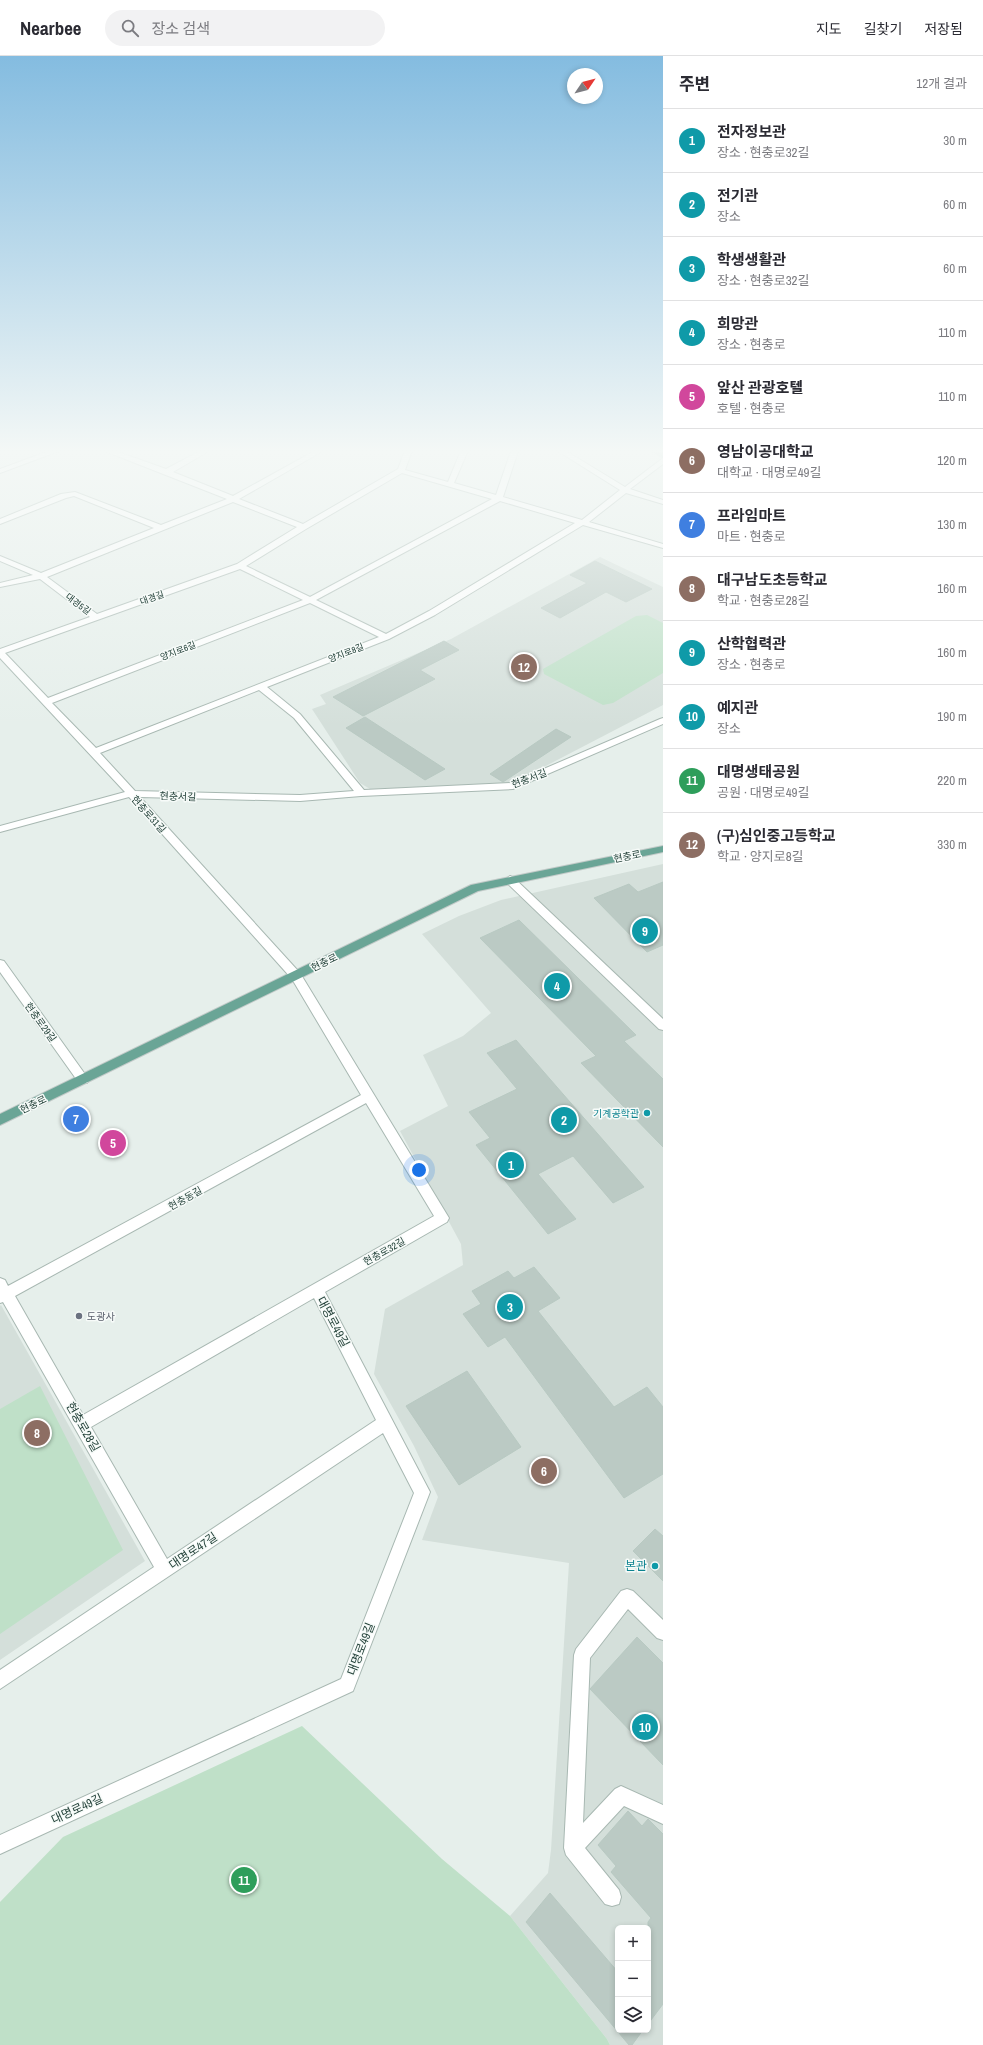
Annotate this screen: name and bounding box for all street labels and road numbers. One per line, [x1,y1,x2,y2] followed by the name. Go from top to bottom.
[138,588,166,608] street label: 대경길
[63,590,93,618] street label: 대경5길
[158,639,198,663] street label: 양지로6길
[326,641,366,665] street label: 양지로8길
[510,766,549,791] street label: 현충서길
[159,789,197,804] street label: 현충서길
[128,793,169,836] street label: 현충로31길
[612,847,642,866] street label: 현충로
[309,951,339,974] street label: 현충로
[22,1000,59,1045] street label: 현충로29길
[18,1093,48,1116] street label: 현충로
[166,1184,204,1213] street label: 현충동길
[361,1235,407,1268] street label: 현충로32길
[313,1294,353,1350] street label: 대명로49길
[62,1399,104,1455] street label: 현충로28길
[166,1529,220,1573] street label: 대명로47길
[344,1620,378,1678] street label: 대명로49길
[49,1790,105,1828] street label: 대명로49길

